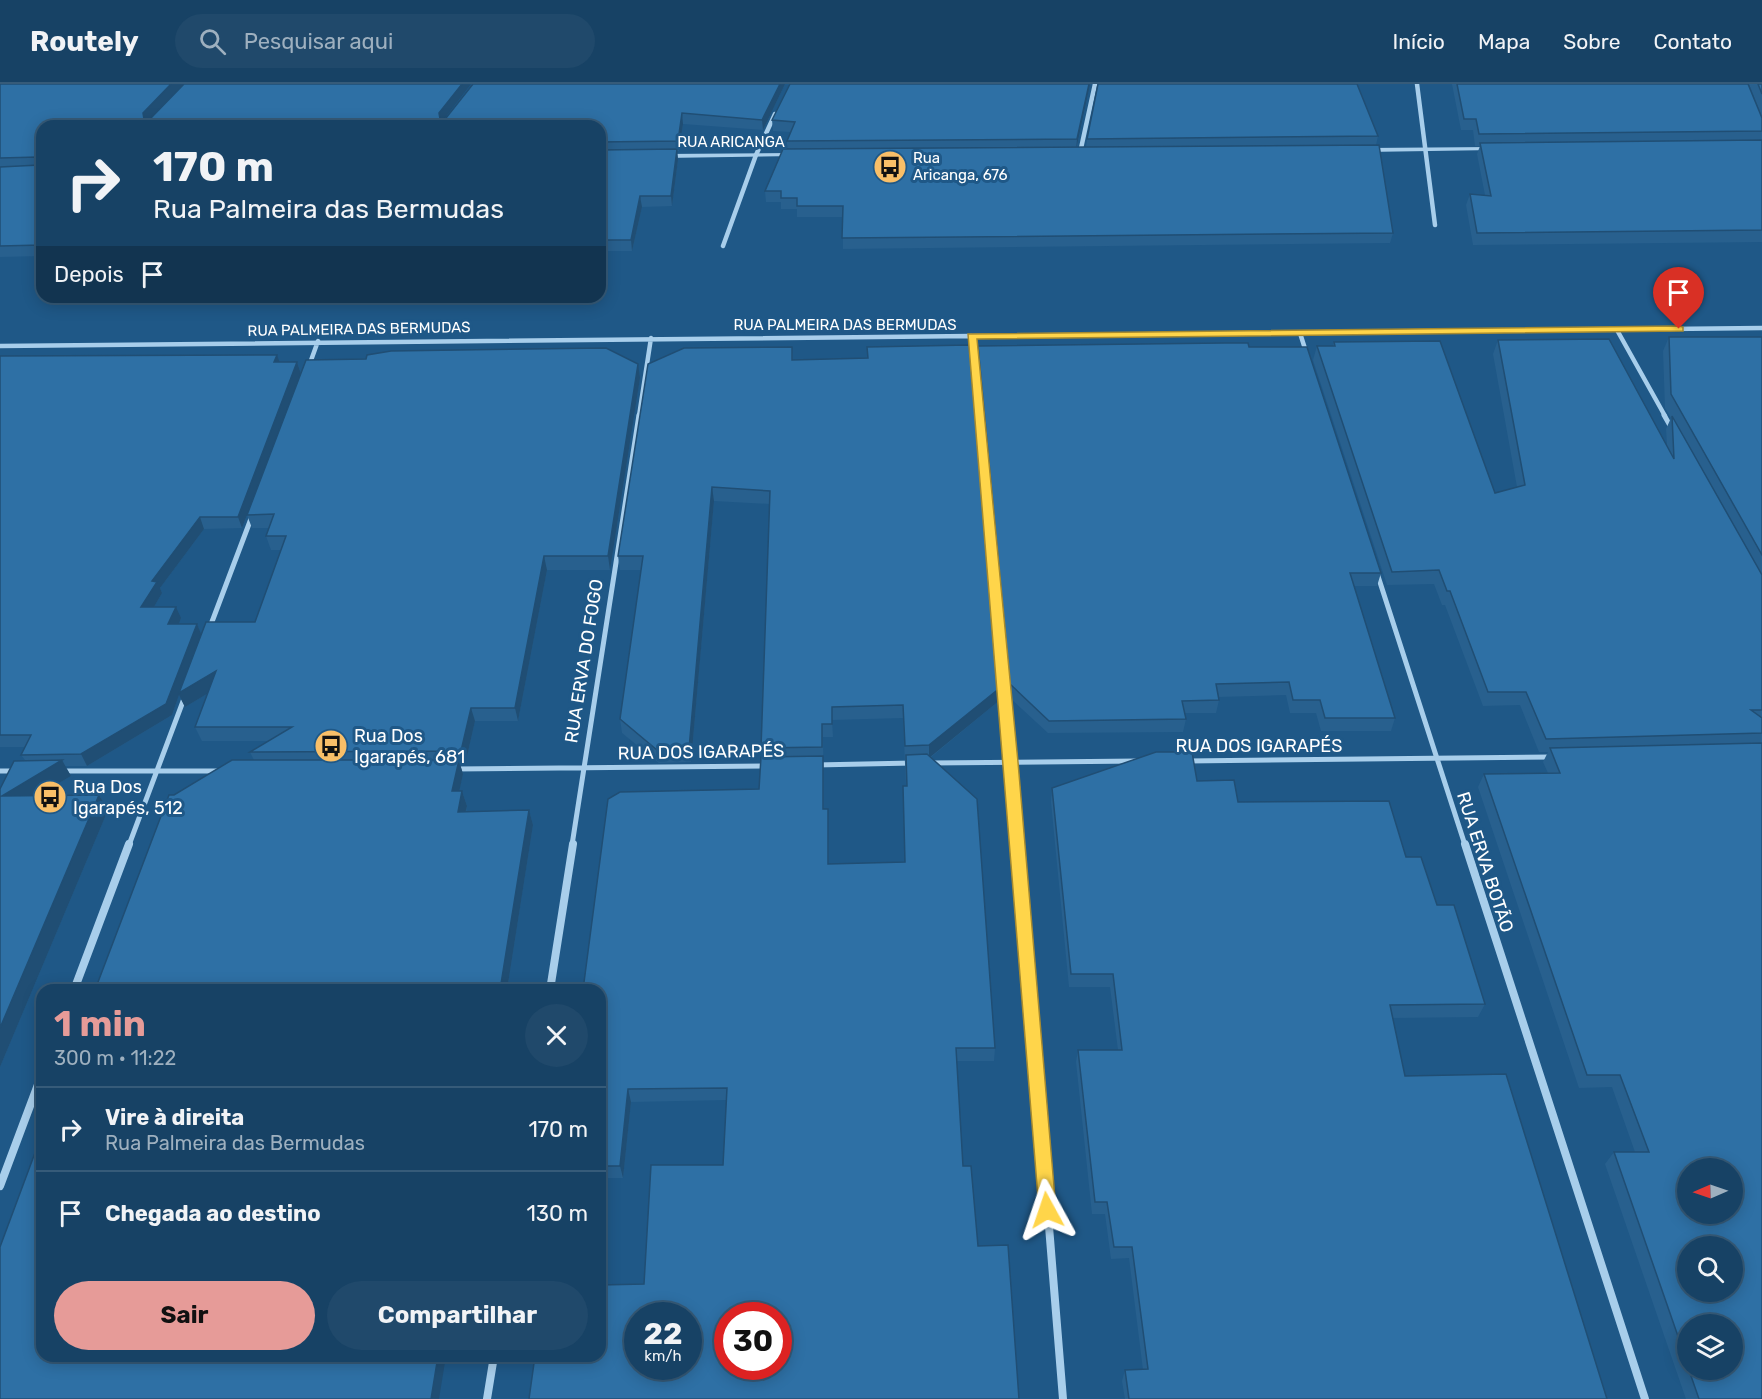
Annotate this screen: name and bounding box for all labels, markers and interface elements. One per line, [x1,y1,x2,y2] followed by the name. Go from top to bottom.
[175,14,595,68] search box
[30,25,139,58] text: Routely
[196,25,229,58] icon: search
[244,28,393,55] text: Pesquisar aqui
[1393,29,1445,54] text: Início
[1478,29,1530,54] text: Mapa
[1563,29,1620,54] text: Sobre
[1653,29,1732,54] text: Contato
[677,133,785,151] street label: RUA ARICANGA
[153,142,274,192] text: 170 m
[54,144,132,222] icon: right
[872,149,908,185] bus stop icon: Rua Aricanga, 676
[913,149,1008,184] place label: Rua Aricanga, 676
[153,193,504,225] text: Rua Palmeira das Bermudas
[136,258,169,291] icon: arrive
[54,261,124,288] text: Depois
[1653,267,1704,329] pin
[1662,276,1695,309] icon: arrive
[733,316,957,334] street label: RUA PALMEIRA DAS BERMUDAS
[247,318,471,340] street label: RUA PALMEIRA DAS BERMUDAS
[560,578,608,744] street label: RUA ERVA DO FOGO
[354,725,465,768] place label: Rua Dos Igarapés, 681
[313,728,349,764] bus stop icon: Rua Dos Igarapés, 681
[1176,735,1342,757] street label: RUA DOS IGARAPÉS
[617,740,785,764] street label: RUA DOS IGARAPÉS
[73,776,183,819] place label: Rua Dos Igarapés, 512
[32,779,68,815] bus stop icon: Rua Dos Igarapés, 512
[1452,789,1518,935] street label: RUA ERVA BOTÃO
[54,1002,146,1045] text: 1 min
[525,1004,588,1067] button: close
[54,1046,176,1070] text: 300 m · 11:22
[105,1104,244,1131] text: Vire à direita
[54,1113,87,1146] icon: right
[528,1116,588,1143] text: 170 m
[105,1131,365,1155] text: Rua Palmeira das Bermudas
[1677,1158,1743,1224] north arrow
[1677,1158,1743,1380] map controls
[1015,1178,1079,1242] position arrow
[54,1197,87,1230] icon: arrive
[105,1200,321,1227] text: Chegada ao destino
[526,1200,588,1227] text: 130 m
[1677,1236,1743,1302] button: search
[54,1281,315,1350] button: Sair
[327,1281,588,1350] button: Compartilhar
[714,1302,792,1380] speed limit sign: 30
[1677,1314,1743,1380] button: layers
[644,1316,683,1352] text: 22
[644,1347,682,1365] text: km/h

